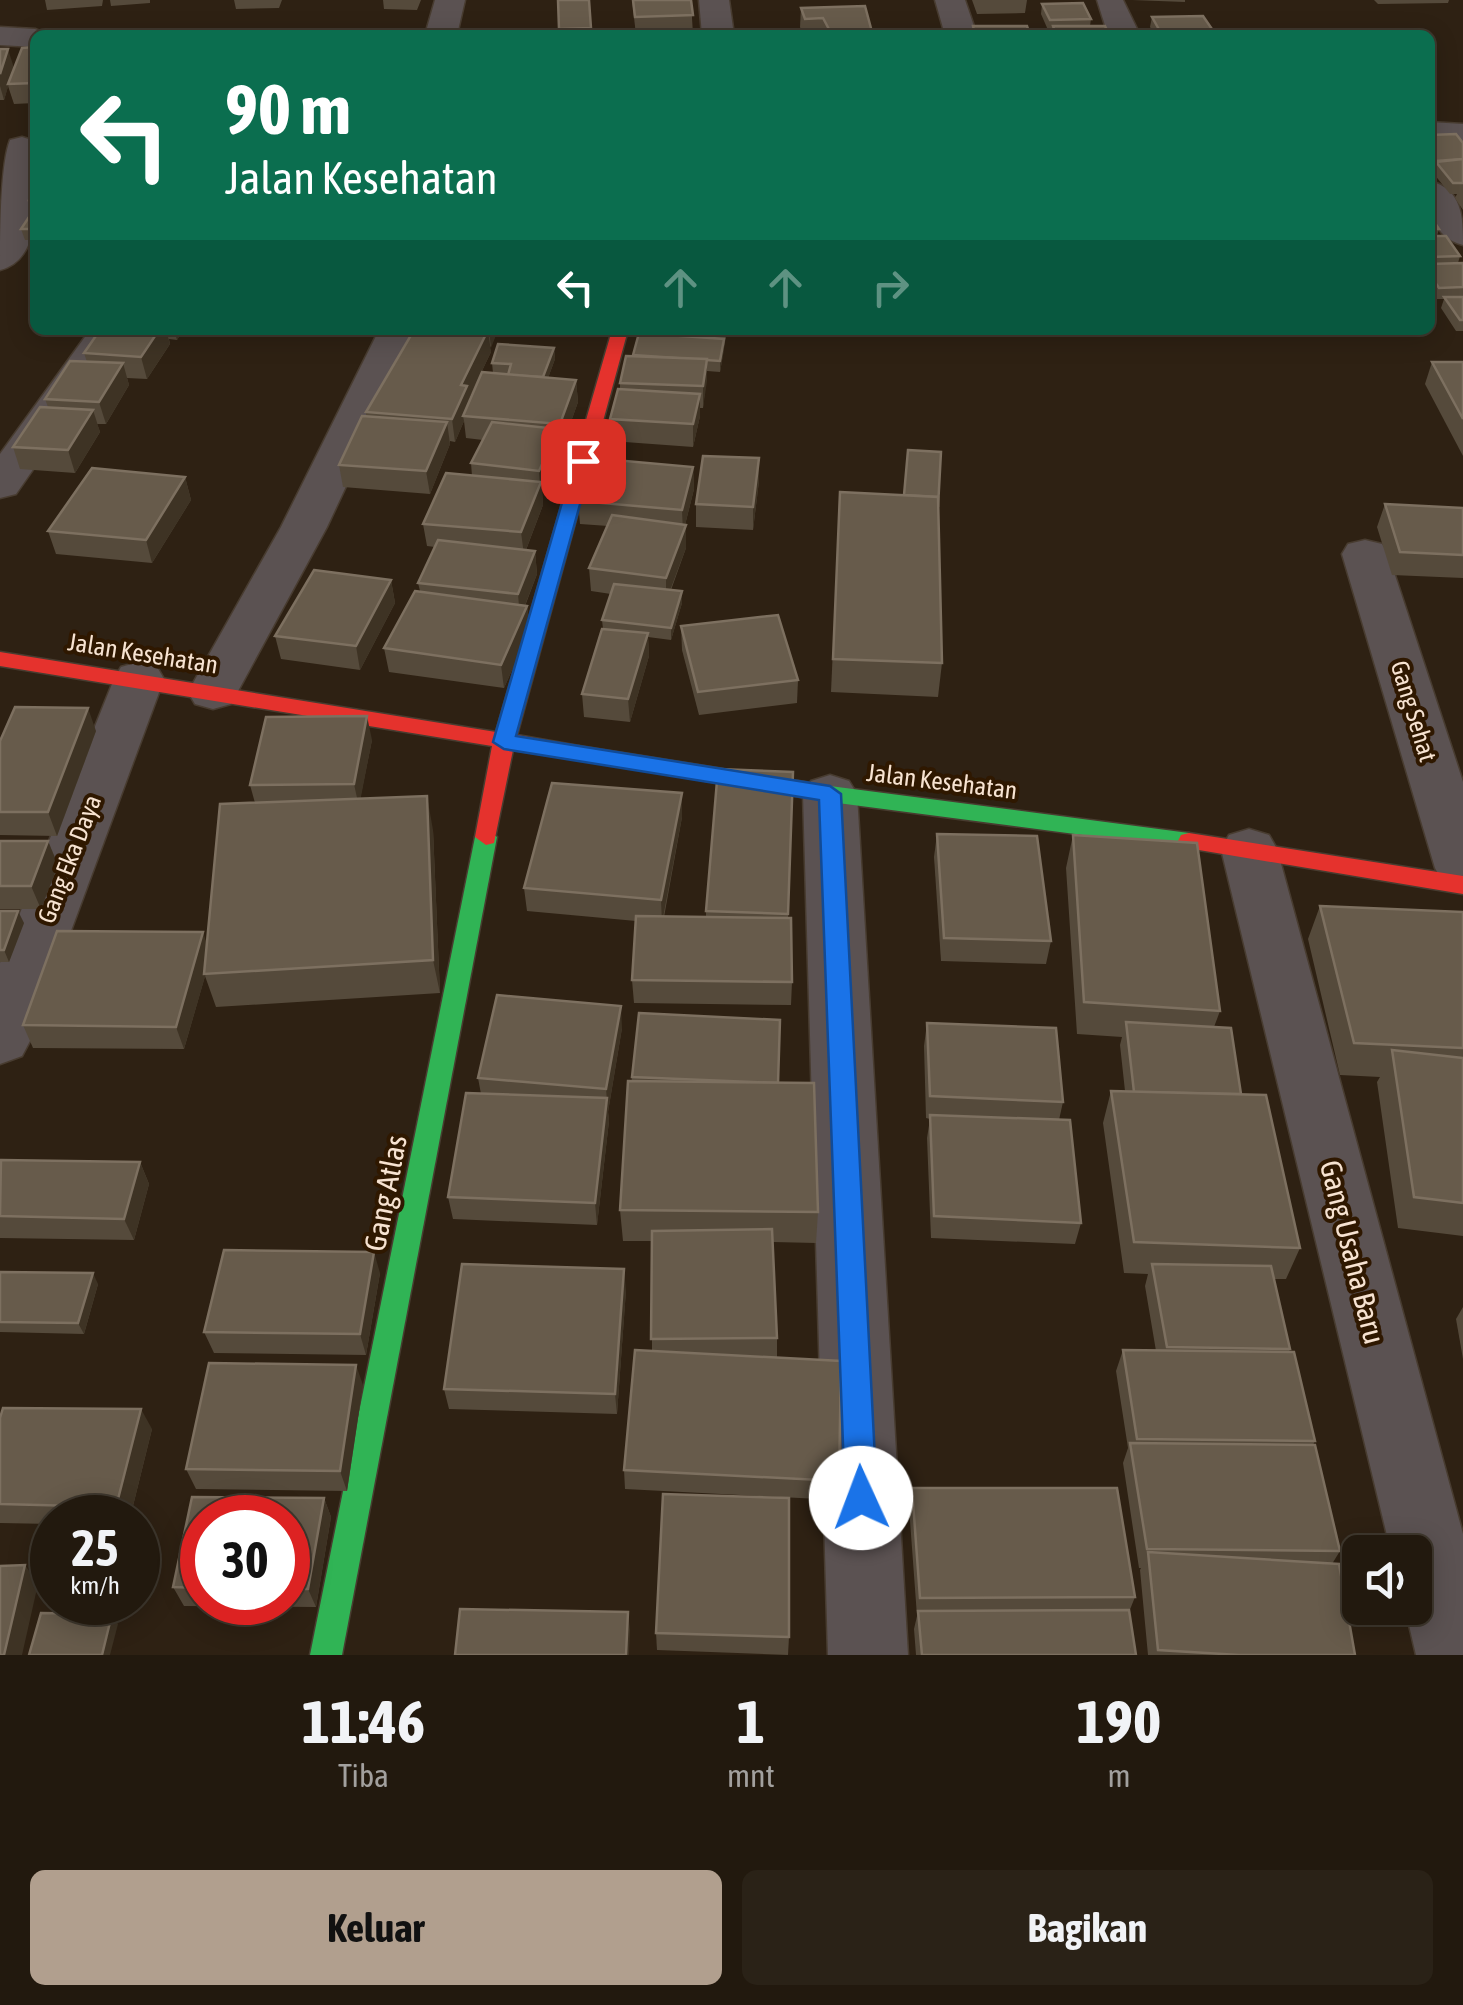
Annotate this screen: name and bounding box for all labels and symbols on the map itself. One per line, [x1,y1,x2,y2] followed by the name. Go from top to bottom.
[541,419,626,504] pin
[66,627,220,679] street label: Jalan Kesehatan
[1385,657,1443,765] street label: Gang Sehat
[865,758,1019,804] street label: Jalan Kesehatan
[32,791,106,927] street label: Gang Eka Daya
[357,1132,413,1254] street label: Gang Atlas
[1314,1157,1392,1347] street label: Gang Usaha Baru
[809,1446,913,1550] position arrow
[180,1495,310,1625] speed limit sign: 30

